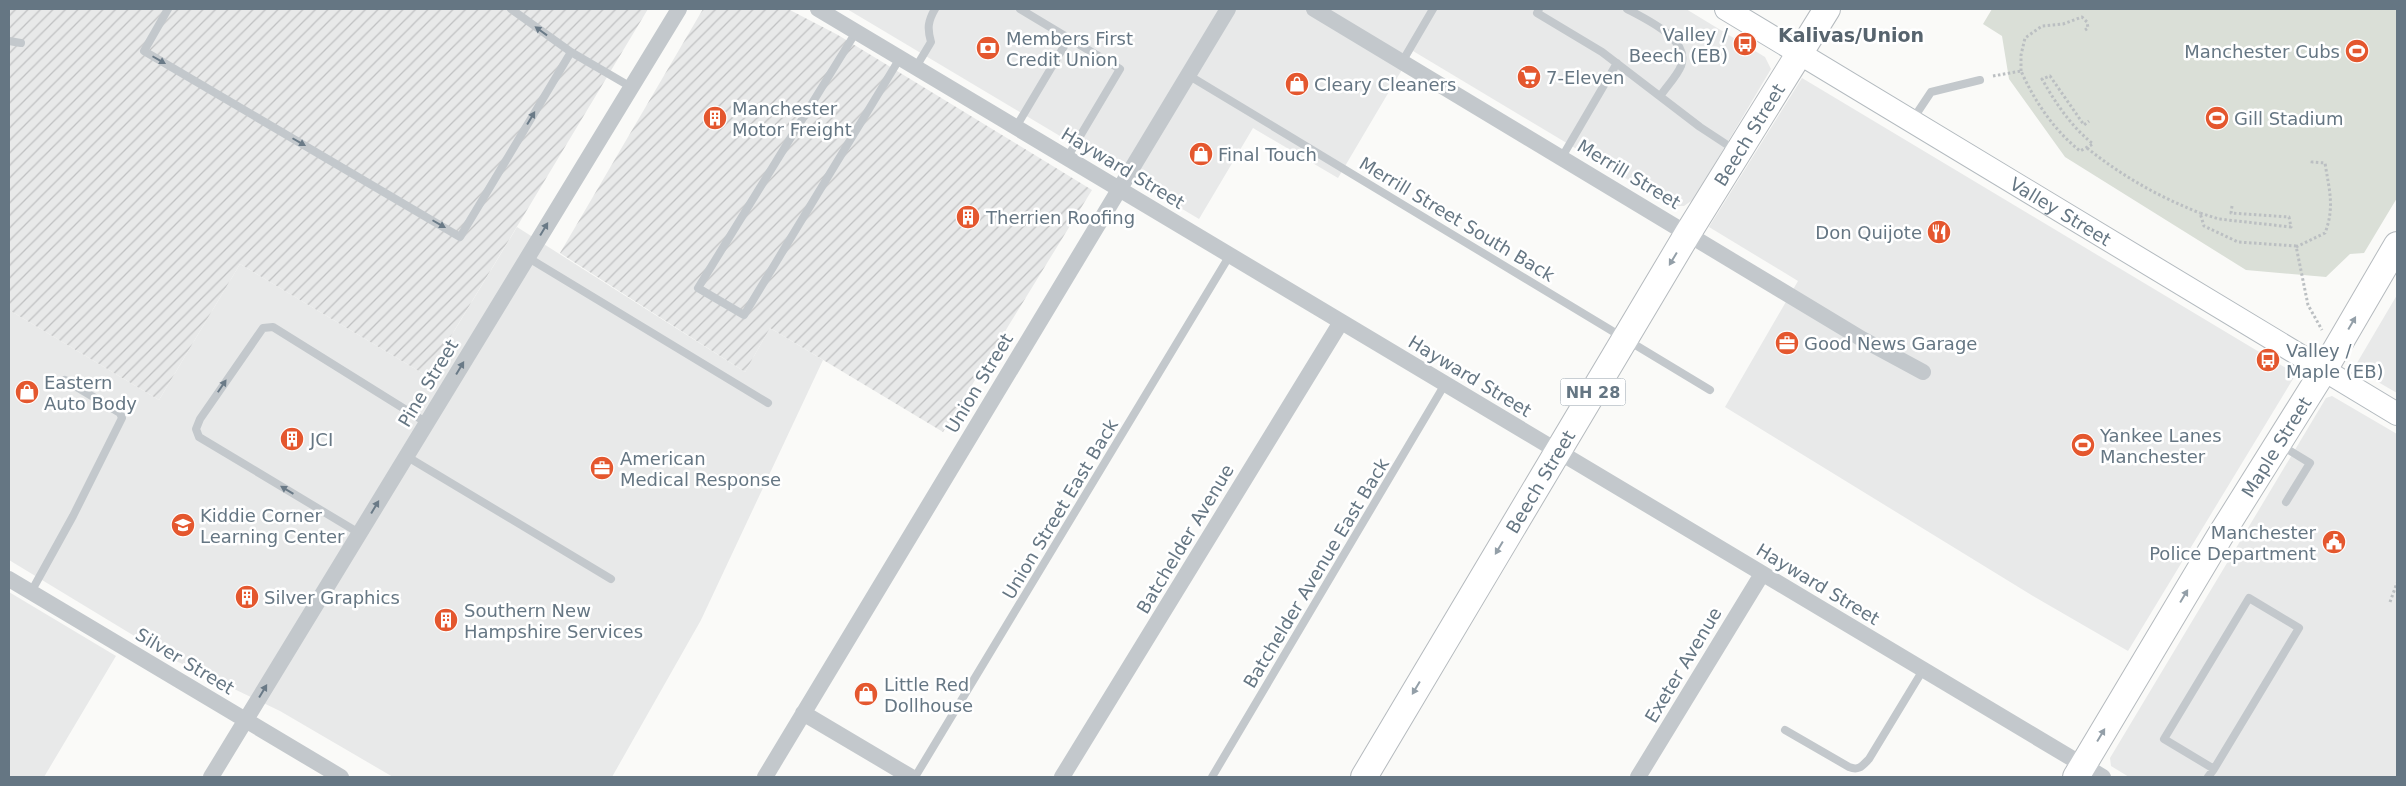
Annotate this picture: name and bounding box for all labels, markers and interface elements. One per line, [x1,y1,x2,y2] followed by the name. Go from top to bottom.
[1629,24,1729,66] place label: Valley / Beech (EB)
[1778,24,1924,46] district label: Kalivas/Union
[535,25,548,36] one-way arrow
[1006,28,1133,70] place label: Members First Credit Union
[1732,31,1758,57] bus stop icon: Valley / Beech (EB)
[975,35,1001,61] bank icon: Members First Credit Union
[2344,38,2370,64] sports icon: Manchester Cubs
[2184,41,2340,62] place label: Manchester Cubs
[151,56,166,64] one-way arrow
[1516,64,1542,90] supermarket icon: 7-Eleven
[1546,67,1625,88] place label: 7-Eleven
[1284,71,1310,97] shop icon: Cleary Cleaners
[1314,74,1456,95] place label: Cleary Cleaners
[1709,80,1789,190] street label: Beech Street
[732,98,852,140] place label: Manchester Motor Freight
[702,105,728,131] building icon: Manchester Motor Freight
[2204,105,2230,131] sports icon: Gill Stadium
[2234,108,2344,129] place label: Gill Stadium
[527,112,536,125] one-way arrow
[1058,123,1188,213] street label: Hayward Street
[1574,135,1684,213] street label: Merrill Street
[293,138,306,147] one-way arrow
[1188,141,1214,167] shop icon: Final Touch
[1218,144,1317,165] place label: Final Touch
[1356,152,1559,286] street label: Merrill Street South Back
[2006,173,2115,250] street label: Valley Street
[955,204,981,230] building icon: Therrien Roofing
[985,207,1135,228] place label: Therrien Roofing
[1926,219,1952,245] restaurant icon: Don Quijote
[433,220,446,229] one-way arrow
[1815,222,1922,243] place label: Don Quijote
[540,223,549,236] one-way arrow
[1668,252,1677,265] one-way arrow
[2347,316,2356,330] one-way arrow
[941,329,1017,437] street label: Union Street
[1774,330,1800,356] office icon: Good News Garage
[1405,331,1535,421] street label: Hayward Street
[1804,333,1977,354] place label: Good News Garage
[394,335,462,431] street label: Pine Street
[2286,340,2384,382] place label: Valley / Maple (EB)
[2255,347,2281,373] bus stop icon: Valley / Maple (EB)
[455,362,464,375] one-way arrow
[44,372,137,414] place label: Eastern Auto Body
[1560,378,1626,406] road number: NH 28
[14,379,40,405] shop icon: Eastern Auto Body
[217,379,227,392] one-way arrow
[2237,393,2315,501] street label: Maple Street
[998,415,1122,603] street label: Union Street East Back
[2099,425,2222,467] place label: Yankee Lanes Manchester
[279,426,305,452] building icon: JCI
[1501,426,1579,537] street label: Beech Street
[309,429,333,450] place label: JCI
[2070,432,2096,458] sports icon: Yankee Lanes Manchester
[620,448,781,490] place label: American Medical Response
[1239,454,1393,692] street label: Batchelder Avenue East Back
[589,455,615,481] office icon: American Medical Response
[1132,461,1238,617] street label: Batchelder Avenue
[281,486,294,495] one-way arrow
[371,500,380,514] one-way arrow
[200,505,345,547] place label: Kiddie Corner Learning Center
[170,512,196,538] school or university icon: Kiddie Corner Learning Center
[2149,522,2317,564] place label: Manchester Police Department
[2321,529,2347,555] public building icon: Manchester Police Department
[1753,539,1883,629] street label: Hayward Street
[1495,542,1504,555] one-way arrow
[234,584,260,610] building icon: Silver Graphics
[264,587,400,608] place label: Silver Graphics
[2180,589,2189,602] one-way arrow
[464,600,643,642] place label: Southern New Hampshire Services
[1640,604,1726,726] street label: Exeter Avenue
[433,607,459,633] building icon: Southern New Hampshire Services
[132,623,238,699] street label: Silver Street
[884,674,973,716] place label: Little Red Dollhouse
[853,681,879,707] shop icon: Little Red Dollhouse
[1412,682,1421,695] one-way arrow
[259,684,268,697] one-way arrow
[2096,729,2105,742] one-way arrow

